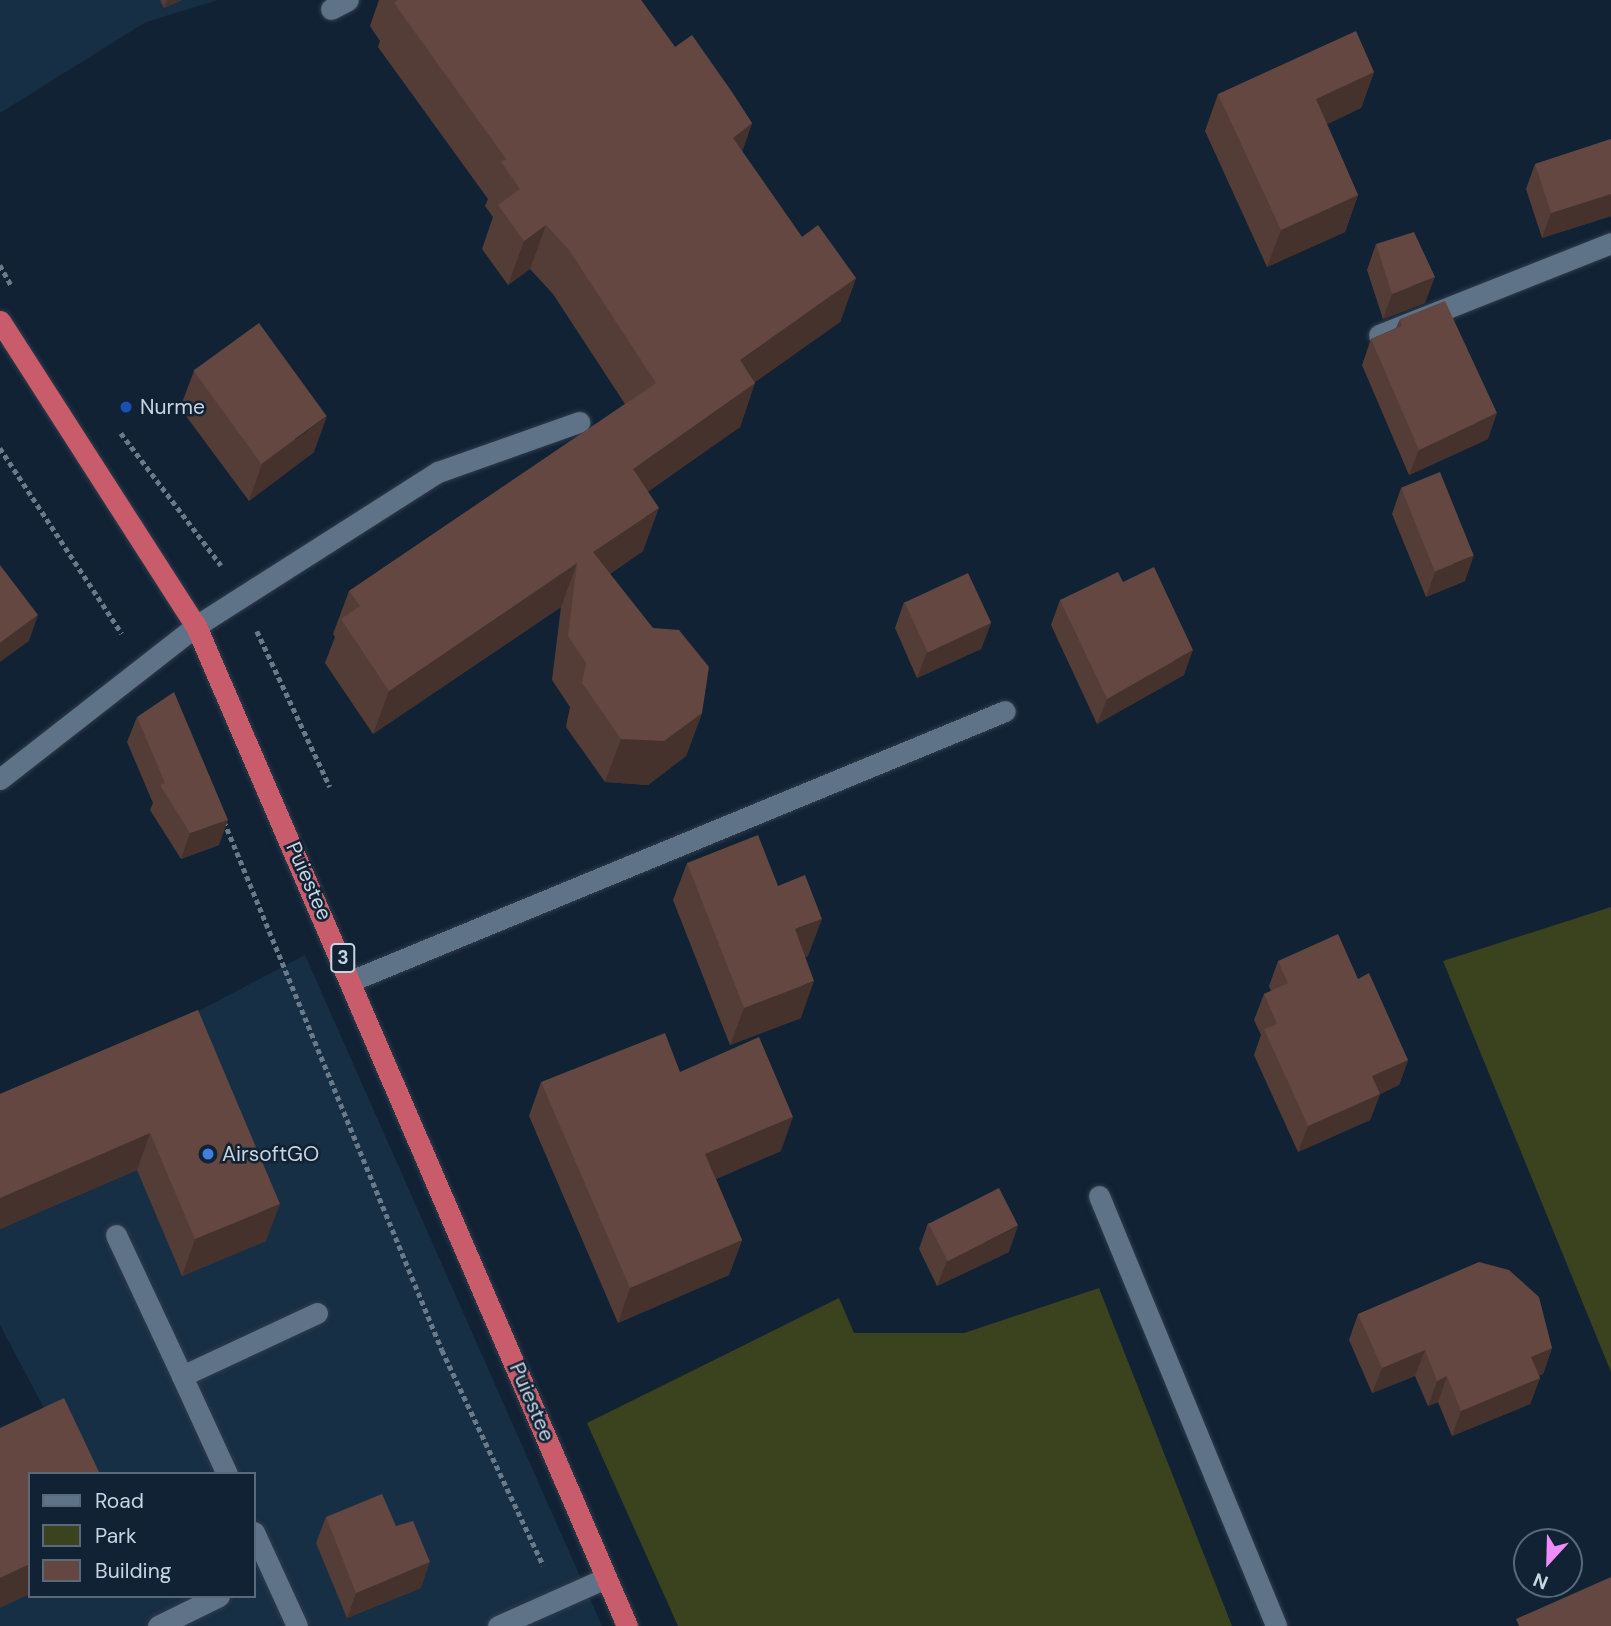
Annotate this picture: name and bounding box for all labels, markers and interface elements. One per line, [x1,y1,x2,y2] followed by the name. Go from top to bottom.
[140,394,205,420] place label: Nurme
[118,399,134,415] marker: Nurme
[281,838,337,924] street label: Puiestee
[329,942,357,974] road number: 3
[222,1141,319,1167] place label: AirsoftGO
[200,1146,216,1162] marker: AirsoftGO
[504,1359,560,1445] street label: Puiestee
[28,1472,256,1598] legend
[95,1487,144,1515] text: Road
[95,1522,136,1550] text: Park
[1513,1528,1583,1598] north arrow
[95,1557,171,1585] text: Building
[1530,1567,1552,1595] text: N

